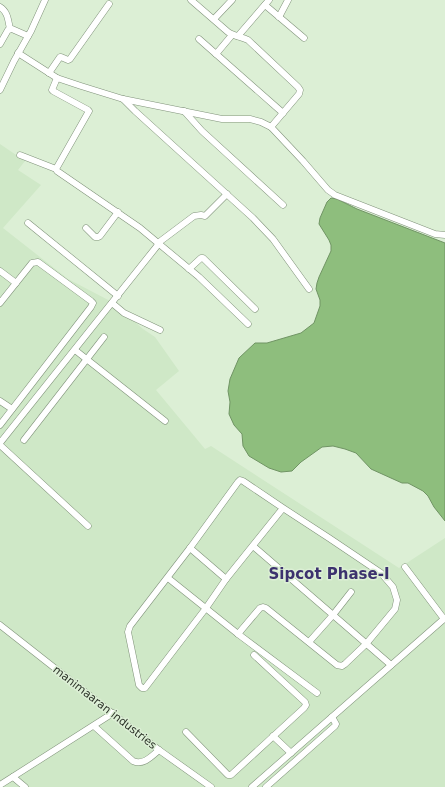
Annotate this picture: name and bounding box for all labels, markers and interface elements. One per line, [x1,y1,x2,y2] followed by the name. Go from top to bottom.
[269,565,389,583] district label: Sipcot Phase-I
[50,663,159,752] street label: manimaaran industries

